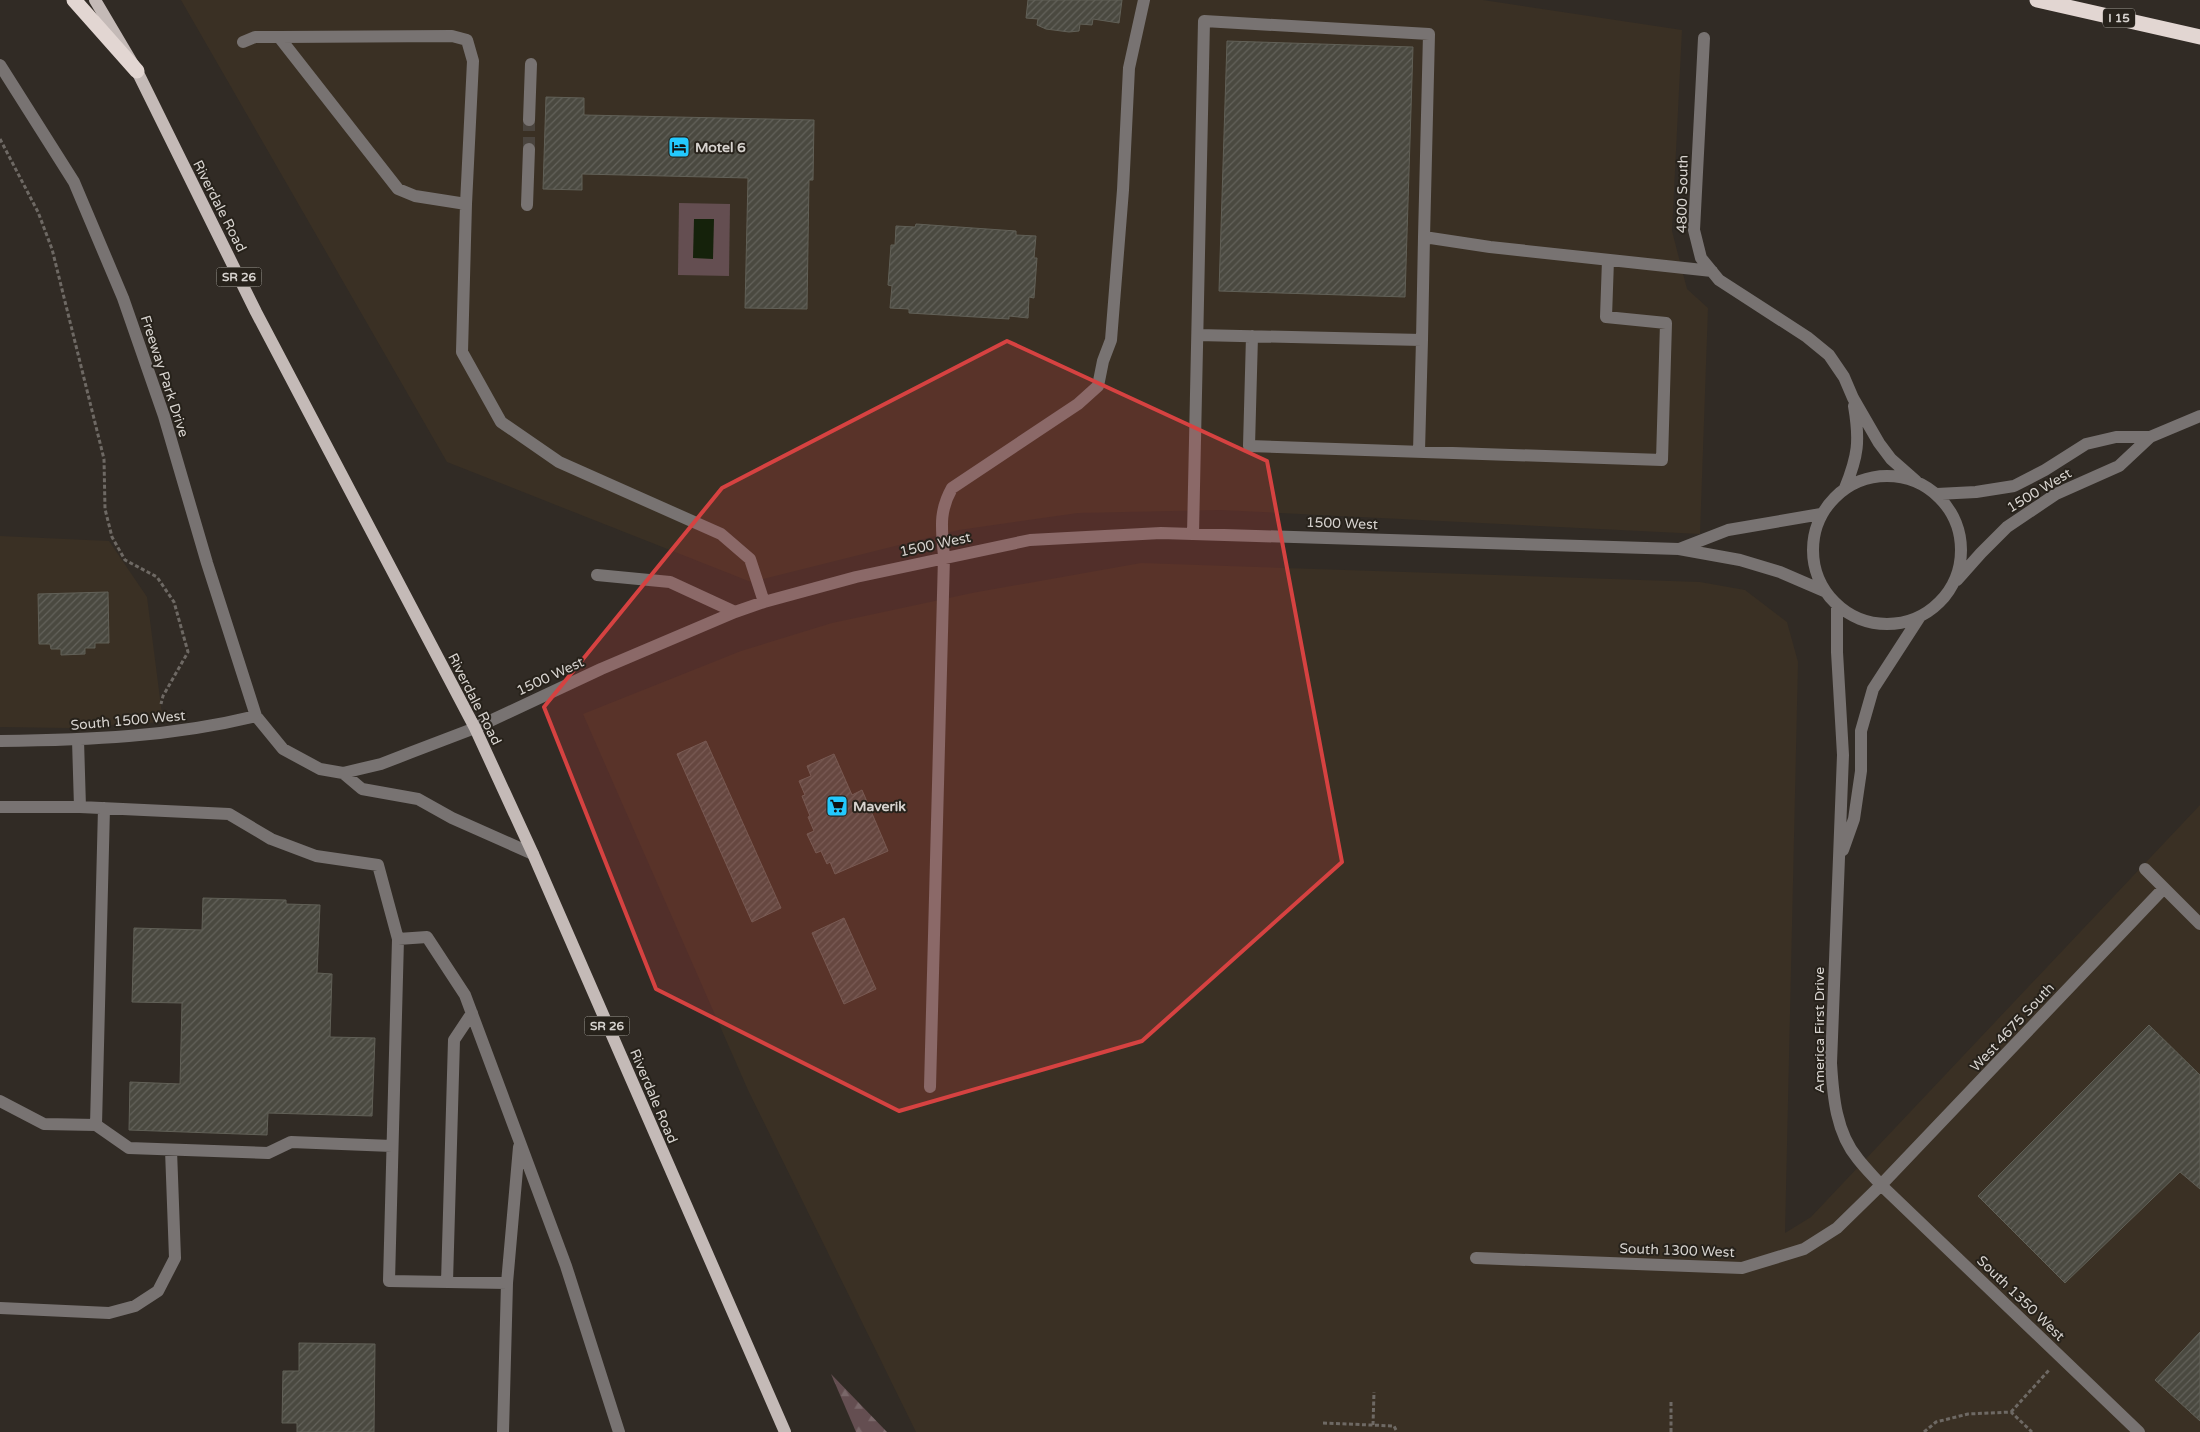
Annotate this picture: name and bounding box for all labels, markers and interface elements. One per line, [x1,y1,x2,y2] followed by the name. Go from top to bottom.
[2103,8,2135,28] road number: I 15
[667,135,691,159] hotel icon: Motel 6
[695,139,746,156] place label: Motel 6
[1673,155,1692,233] street label: 4800 South
[189,157,250,255] street label: Riverdale Road
[216,268,262,286] road number: SR 26
[137,313,192,439] street label: Freeway Park Drive
[2004,464,2075,516] street label: 1500 West
[1306,514,1379,533] street label: 1500 West
[898,529,973,560] street label: 1500 West
[444,650,505,748] street label: Riverdale Road
[514,653,587,699] street label: 1500 West
[70,707,187,734] street label: South 1500 West
[825,794,849,818] supermarket icon: Maverik
[853,798,906,815] place label: Maverik
[1811,967,1828,1093] street label: America First Drive
[1967,979,2058,1075] street label: West 4675 South
[584,1016,630,1036] road number: SR 26
[626,1046,681,1146] street label: Riverdale Road
[1619,1240,1736,1261] street label: South 1300 West
[1973,1252,2069,1345] street label: South 1350 West

